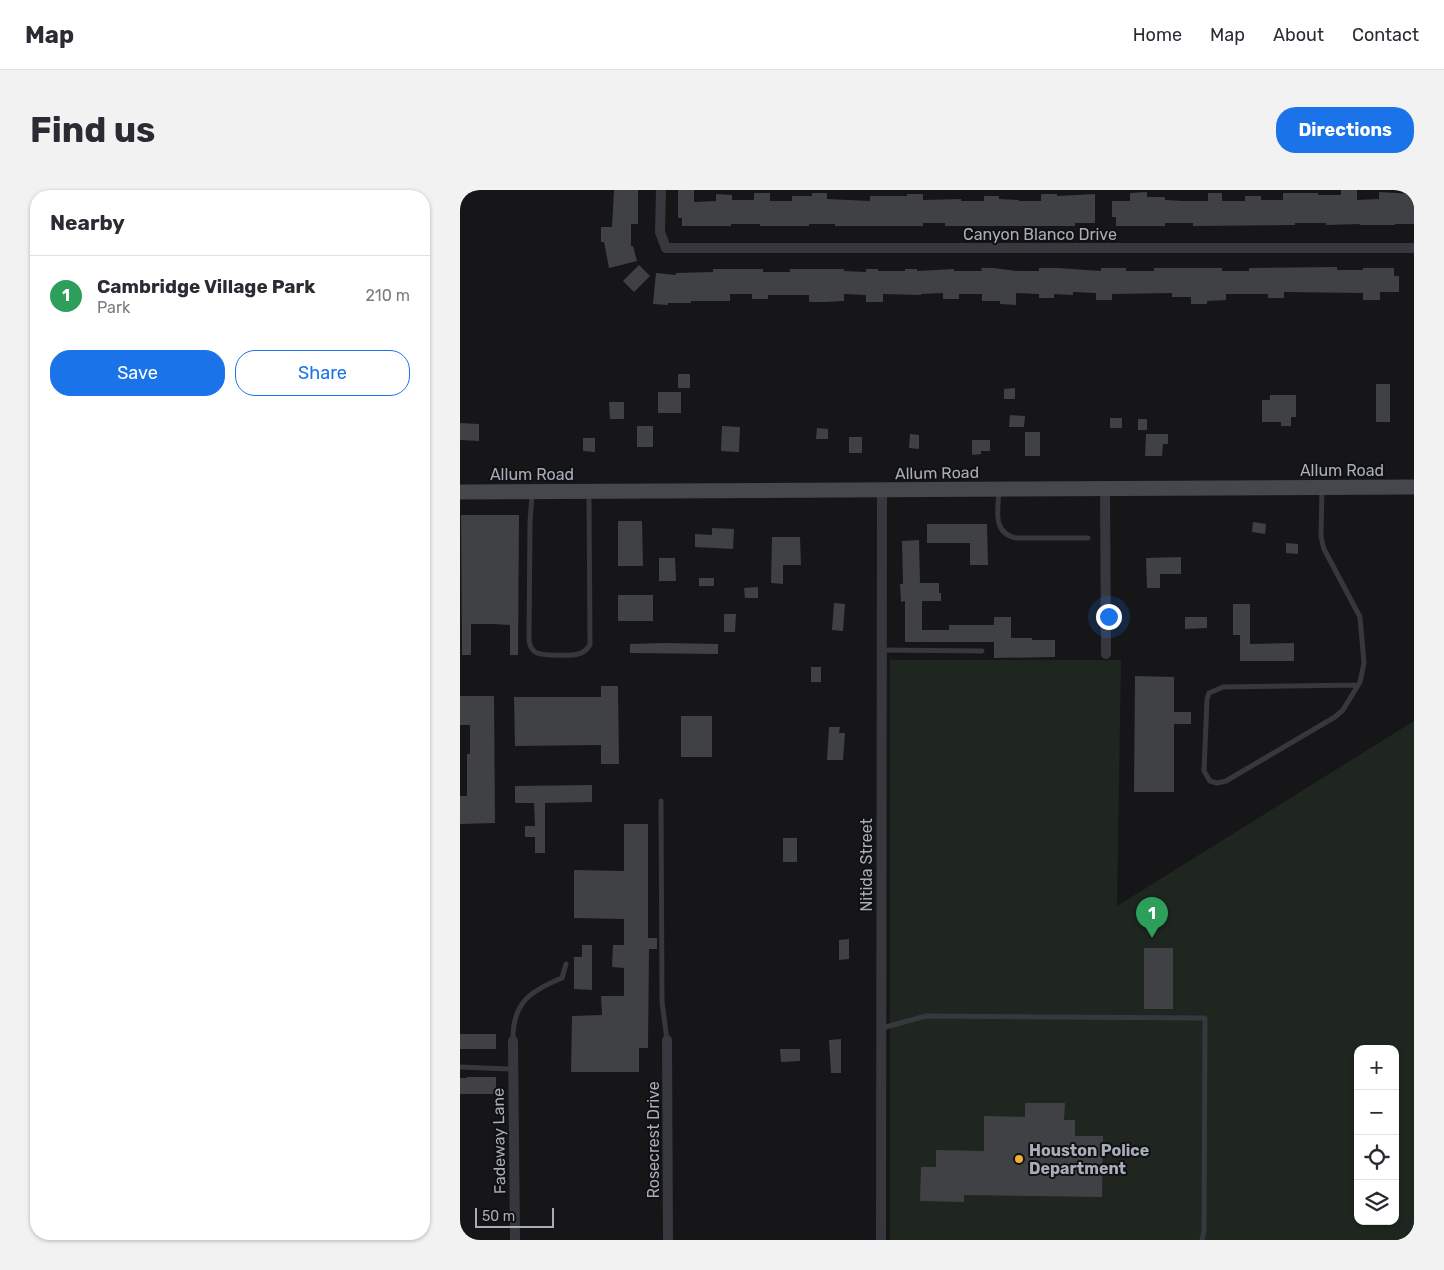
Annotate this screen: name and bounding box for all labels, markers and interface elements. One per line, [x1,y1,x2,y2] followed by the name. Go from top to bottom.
[25,21,74,49] text: Map
[1133,24,1182,46] text: Home
[1210,24,1245,46] text: Map
[1273,24,1324,46] text: About
[1352,24,1419,46] text: Contact
[1276,107,1414,153] button: Directions
[30,109,155,151] text: Find us
[50,210,125,235] text: Nearby
[963,225,1117,244] street label: Canyon Blanco Drive
[97,275,315,298] text: Cambridge Village Park
[62,286,70,305] text: 1
[365,286,410,305] text: 210 m
[97,298,130,317] text: Park
[50,350,225,396] button: Save
[235,350,410,396] button: Share
[1300,461,1384,480] street label: Allum Road
[895,463,979,483] street label: Allum Road
[490,465,574,484] street label: Allum Road
[1096,604,1122,630] your location
[857,818,876,912] street label: Nitida Street
[1136,897,1168,938] pin: 1
[1354,1045,1399,1225] map controls
[1354,1045,1399,1090] button: +
[644,1081,663,1199] street label: Rosecrest Drive
[489,1088,509,1194] street label: Fadeway Lane
[1354,1090,1399,1135] button: −
[1354,1135,1399,1180] button: locate
[1029,1141,1149,1178] place label: Houston Police Department
[1013,1153,1025,1165] marker: Houston Police Department
[1354,1180,1399,1225] button: layers
[475,1205,554,1228] scale bar
[482,1208,515,1225] text: 50 m

